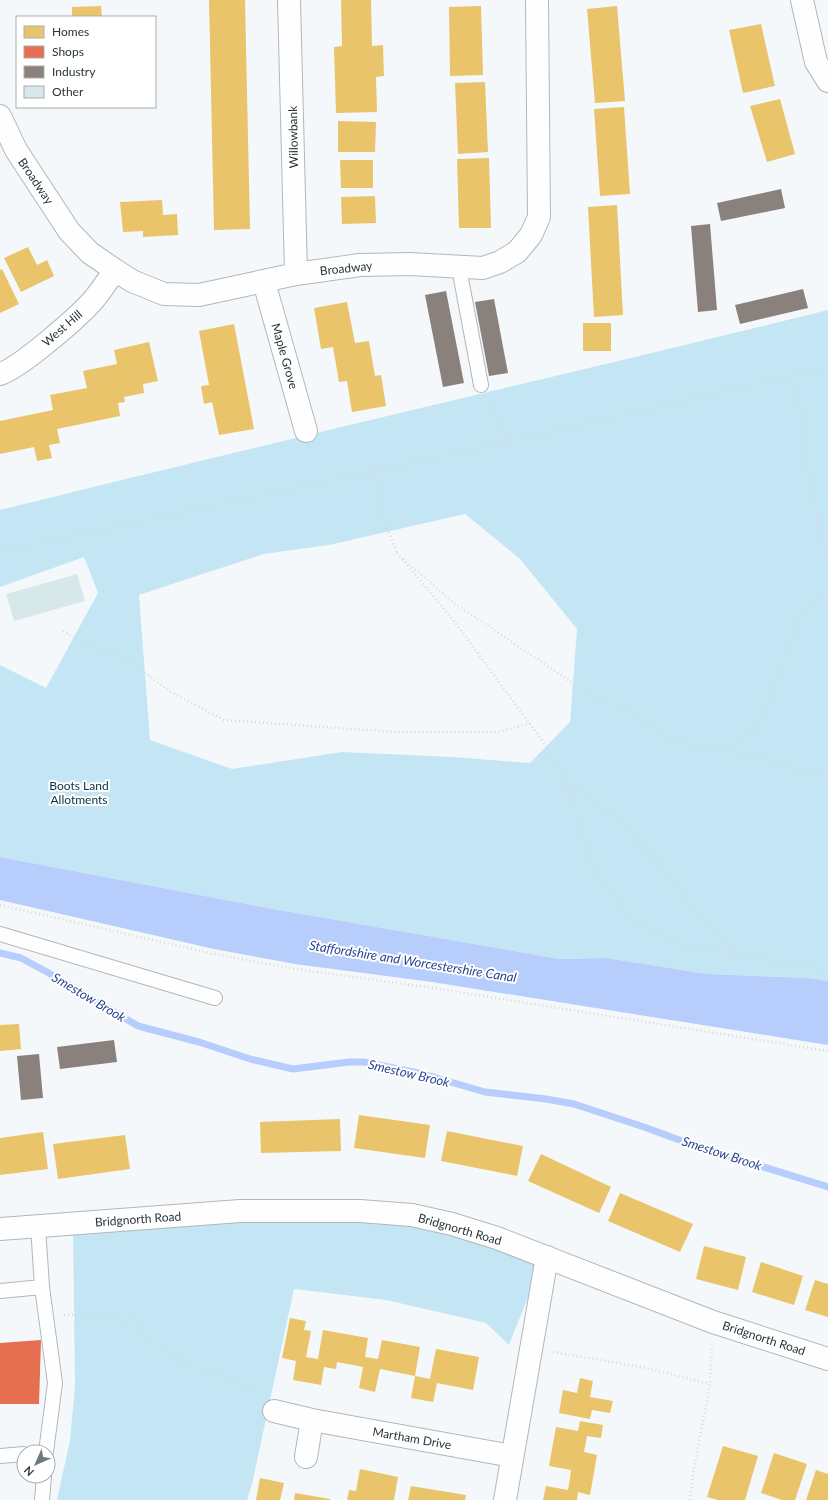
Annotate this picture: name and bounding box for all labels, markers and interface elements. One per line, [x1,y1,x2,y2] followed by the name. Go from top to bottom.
[16,16,156,108] legend
[52,24,89,39] text: Homes
[52,44,84,59] text: Shops
[52,64,96,79] text: Industry
[52,84,84,99] text: Other
[285,105,301,168] street label: Willowbank
[15,155,57,208] street label: Broadway
[319,258,374,278] street label: Broadway
[39,307,85,349] street label: West Hill
[268,321,302,391] street label: Maple Grove
[49,778,109,807] park label: Boots Land Allotments
[308,937,518,985] water label: Staffordshire and Worcestershire Canal
[49,969,129,1026] water label: Smestow Brook
[367,1056,452,1090] water label: Smestow Brook
[680,1133,765,1174] water label: Smestow Brook
[94,1209,182,1229] street label: Bridgnorth Road
[416,1210,504,1248] street label: Bridgnorth Road
[721,1318,807,1358] street label: Bridgnorth Road
[371,1424,453,1452] street label: Martham Drive
[16,1444,56,1484] north arrow
[21,1464,36,1479] text: N

